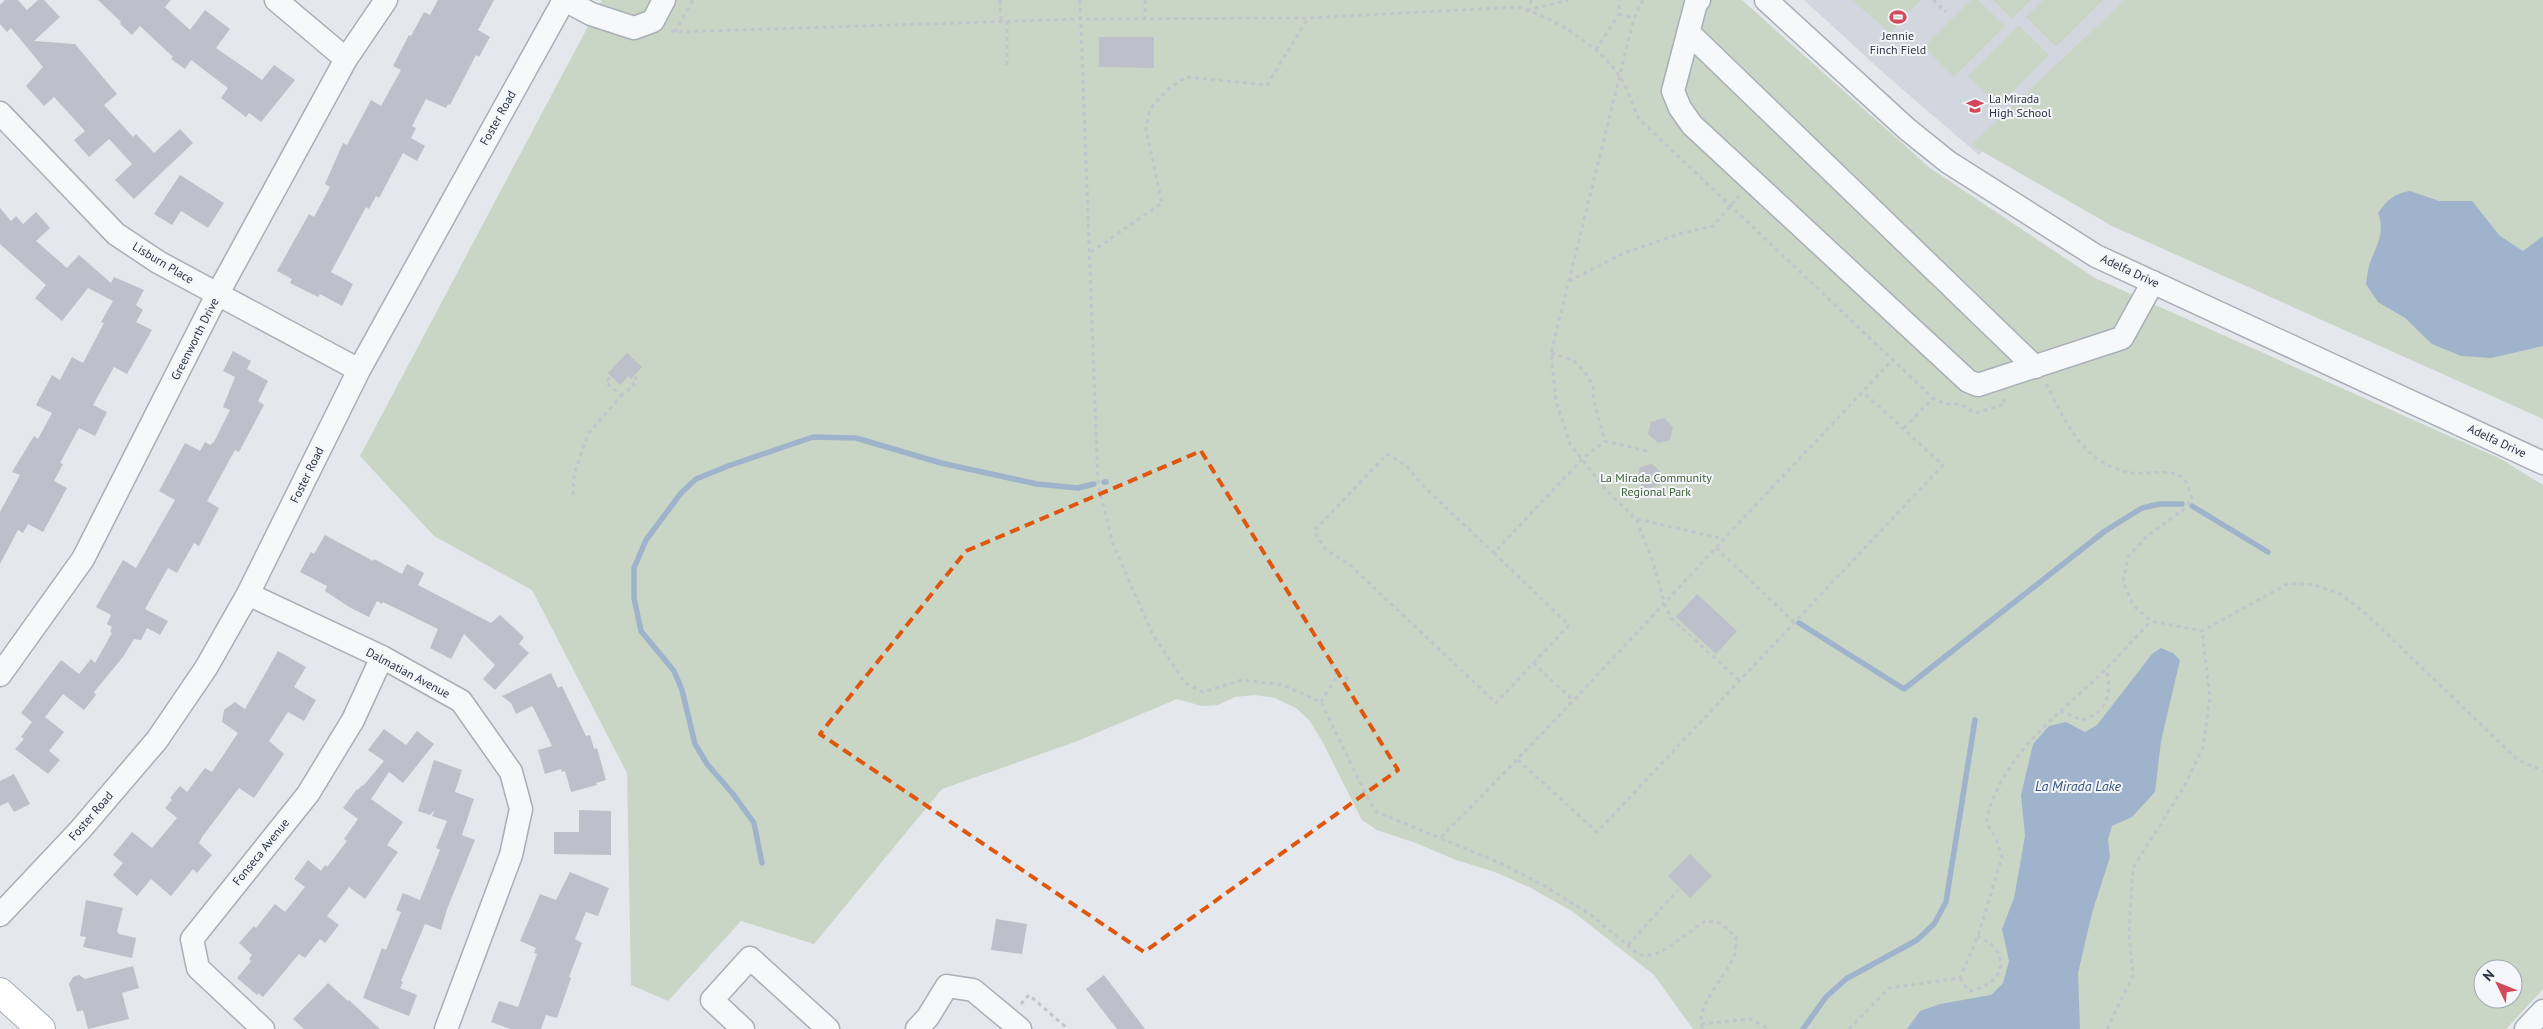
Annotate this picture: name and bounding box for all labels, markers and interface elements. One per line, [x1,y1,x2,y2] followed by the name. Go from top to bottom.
[1888,7,1908,27] sports icon: Jennie Finch Field
[1870,28,1926,57] place label: Jennie Finch Field
[476,88,519,148] street label: Foster Road
[1989,91,2052,120] place label: La Mirada High School
[1965,96,1985,116] school or university icon: La Mirada High School
[130,238,197,287] street label: Lisburn Place
[2099,250,2162,291] street label: Adelfa Drive
[167,295,222,382] street label: Greenworth Drive
[2466,420,2529,461] street label: Adelfa Drive
[287,444,327,505] street label: Foster Road
[1600,470,1712,499] park label: La Mirada Community Regional Park
[364,644,453,701] street label: Dalmatian Avenue
[2035,777,2121,795] water label: La Mirada Lake
[65,788,116,843] street label: Foster Road
[229,815,292,888] street label: Fonseca Avenue
[2473,959,2523,1009] north arrow
[2479,966,2498,985] text: N

